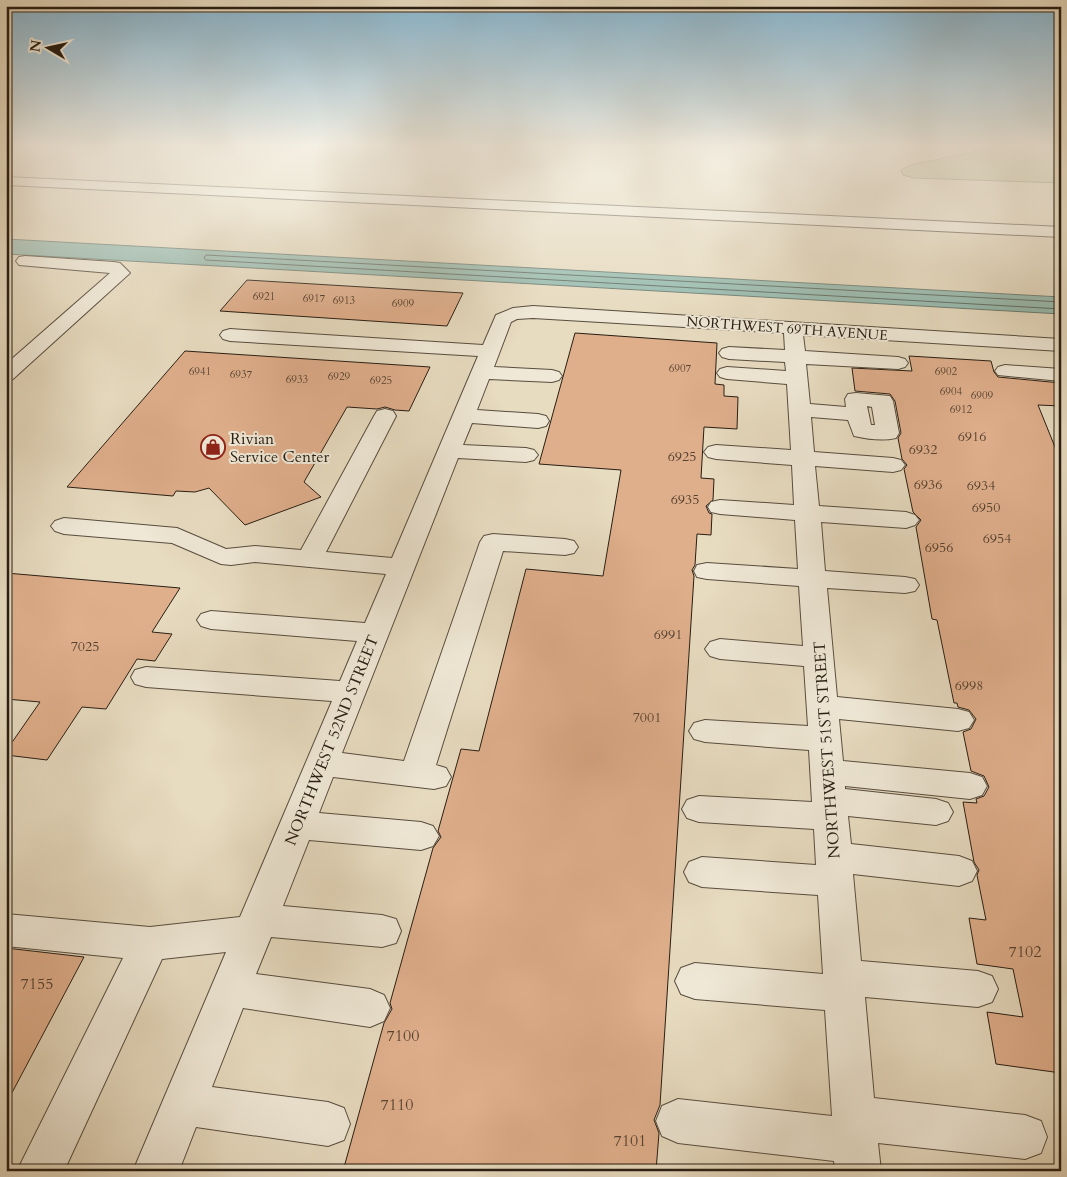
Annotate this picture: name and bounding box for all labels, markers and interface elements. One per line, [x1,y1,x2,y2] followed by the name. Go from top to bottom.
[22,22,72,72] north arrow
[25,39,46,54] text: N
[253,289,275,304] house number: 6921
[303,291,326,306] house number: 6917
[333,293,356,308] house number: 6913
[392,296,415,311] house number: 6909
[686,312,889,345] street label: NORTHWEST 69TH AVENUE
[669,361,692,376] house number: 6907
[189,364,211,379] house number: 6941
[935,364,958,379] house number: 6902
[230,367,253,382] house number: 6937
[328,369,351,384] house number: 6929
[286,372,309,387] house number: 6933
[370,373,392,388] house number: 6925
[940,384,963,399] house number: 6904
[971,388,994,403] house number: 6909
[950,402,973,417] house number: 6912
[958,427,986,446] house number: 6916
[230,428,329,468] place label: Rivian Service Center
[200,434,226,460] shop icon: Rivian Service Center
[909,440,937,459] house number: 6932
[668,447,696,466] house number: 6925
[914,475,942,494] house number: 6936
[967,476,995,495] house number: 6934
[671,490,699,509] house number: 6935
[972,498,1000,517] house number: 6950
[983,529,1011,548] house number: 6954
[925,538,953,557] house number: 6956
[654,625,682,644] house number: 6991
[280,632,384,849] street label: NORTHWEST 52ND STREET
[71,637,99,656] house number: 7025
[808,640,846,859] street label: NORTHWEST 51ST STREET
[955,676,983,695] house number: 6998
[633,708,661,727] house number: 7001
[1009,941,1041,963] house number: 7102
[21,973,53,995] house number: 7155
[387,1025,419,1047] house number: 7100
[381,1094,413,1116] house number: 7110
[614,1130,646,1152] house number: 7101

